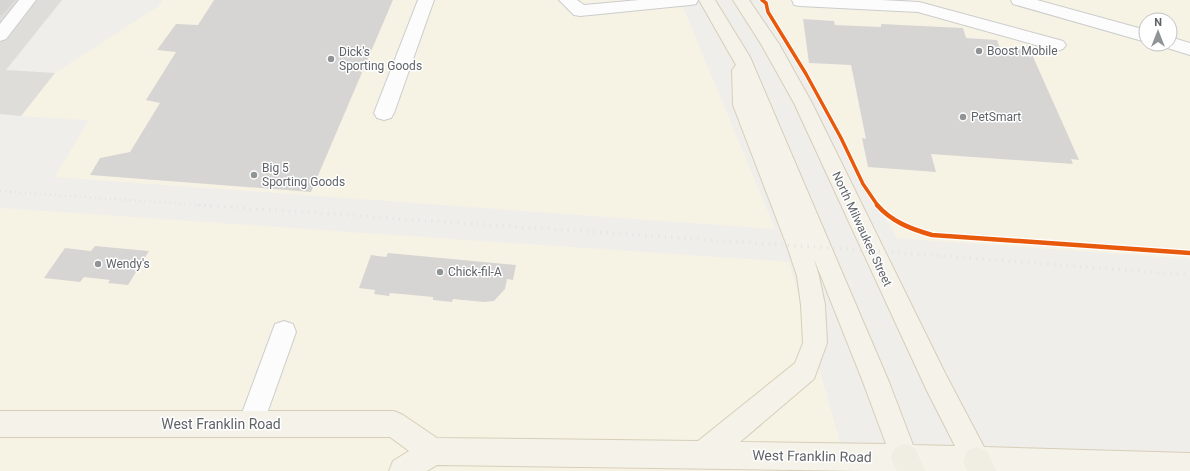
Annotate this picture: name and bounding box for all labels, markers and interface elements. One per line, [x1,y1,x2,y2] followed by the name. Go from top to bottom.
[1138,12,1178,52] north arrow
[1154,16,1162,29] text: N
[987,44,1058,58] place label: Boost Mobile
[339,45,422,73] place label: Dick's Sporting Goods
[974,46,984,56] marker: Boost Mobile
[326,54,336,64] marker: Dick's Sporting Goods
[971,110,1021,124] place label: PetSmart
[958,112,968,122] marker: PetSmart
[262,161,345,189] place label: Big 5 Sporting Goods
[829,169,895,289] street label: North Milwaukee Street
[249,170,259,180] marker: Big 5 Sporting Goods
[106,257,150,271] place label: Wendy's
[93,259,103,269] marker: Wendy's
[448,265,502,279] place label: Chick-fil-A
[435,267,445,277] marker: Chick-fil-A
[161,416,281,432] street label: West Franklin Road
[752,447,872,465] street label: West Franklin Road

